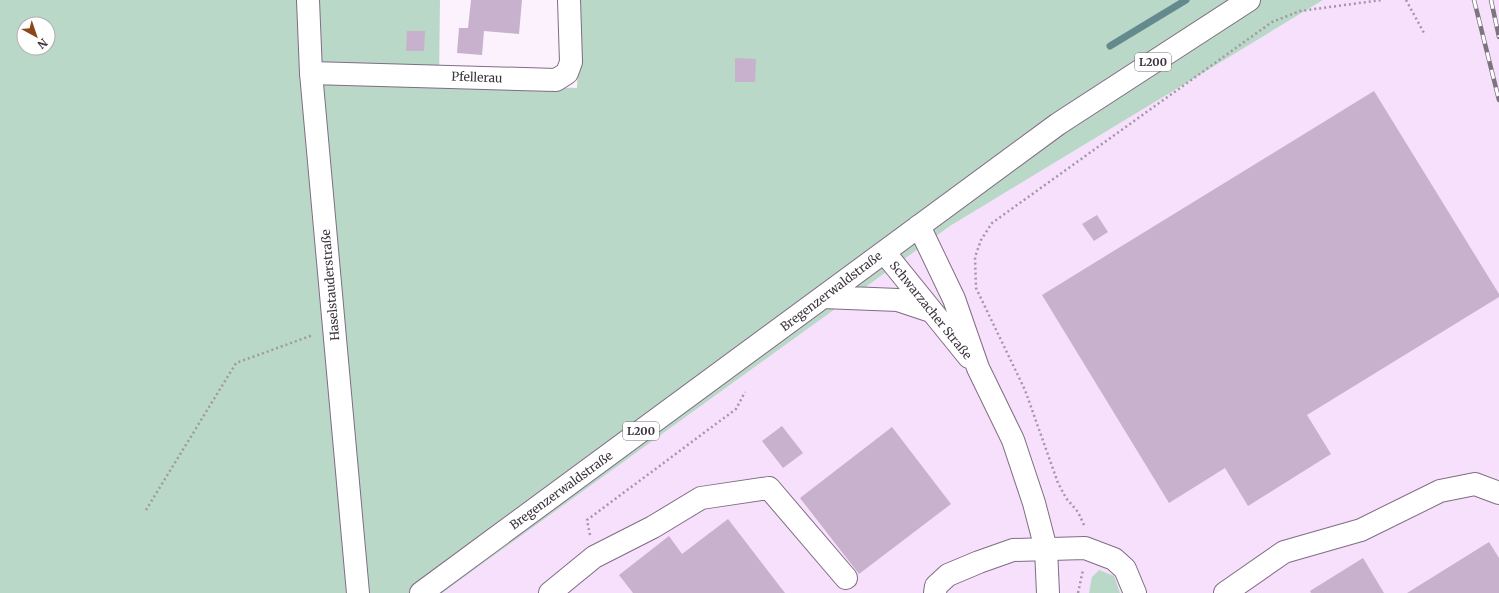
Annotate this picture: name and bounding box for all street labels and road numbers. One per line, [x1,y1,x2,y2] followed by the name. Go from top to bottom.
[1135,53,1171,71] road number: L200
[451,69,503,85] street label: Pfellerau
[318,229,342,341] street label: Haselstauderstraße
[777,248,885,334] street label: Bregenzerwaldstraße
[887,258,975,362] street label: Schwarzacher Straße
[623,422,659,440] road number: L200
[507,448,615,532] street label: Bregenzerwaldstraße

